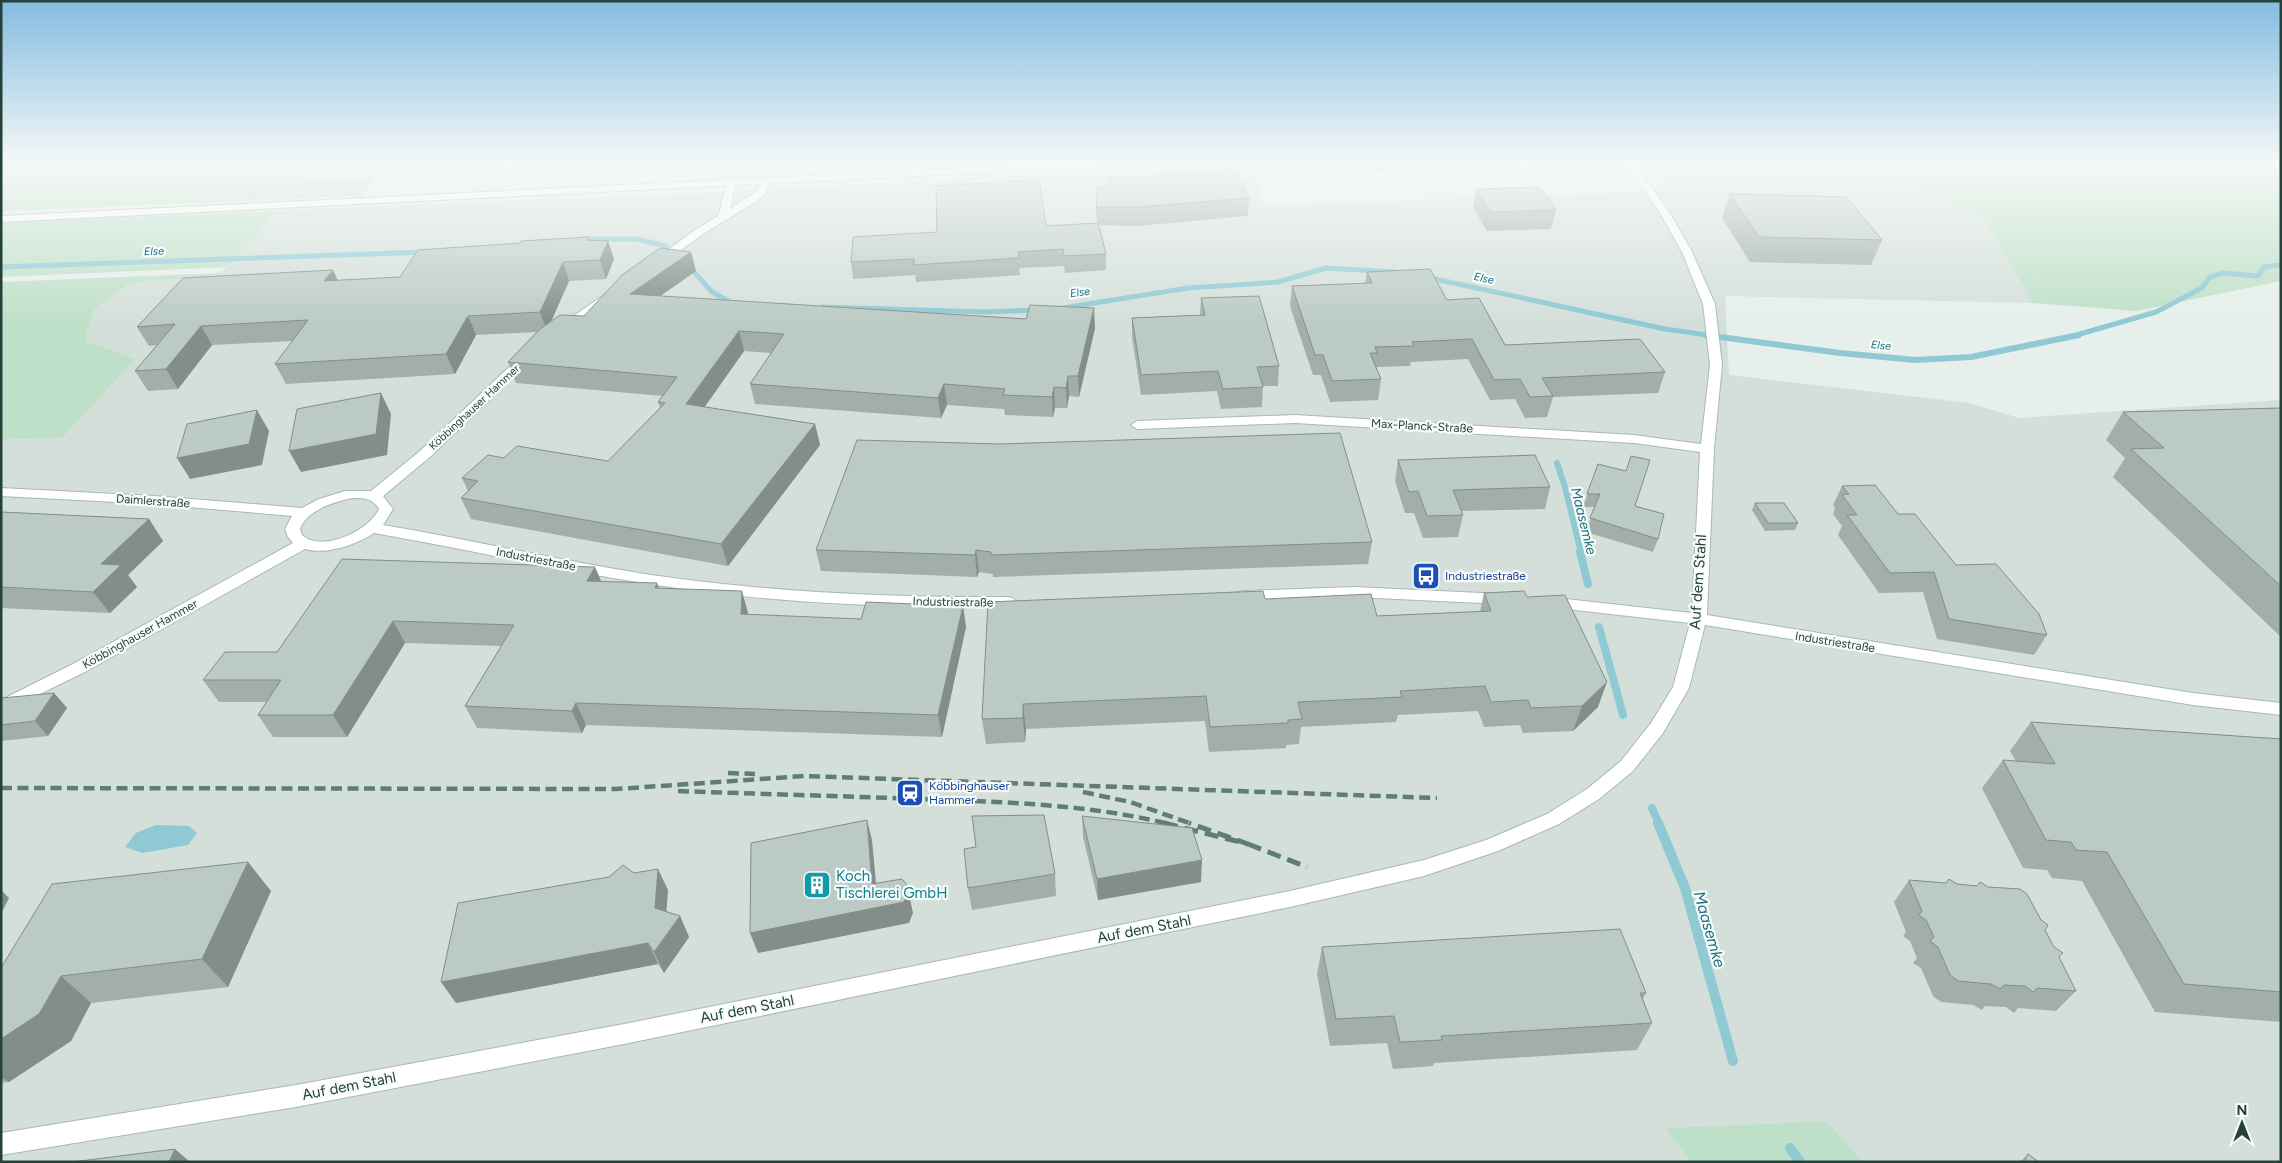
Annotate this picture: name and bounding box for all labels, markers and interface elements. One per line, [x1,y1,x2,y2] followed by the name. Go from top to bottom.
[144,245,164,258] water label: Else
[1473,270,1495,287] water label: Else
[1069,285,1091,300] water label: Else
[1870,338,1892,353] water label: Else
[426,362,522,453] street label: Köbbinghauser Hammer
[1371,416,1474,436] street label: Max-Planck-Straße
[1567,486,1600,557] water label: Maasemke
[115,491,191,511] street label: Daimlerstraße
[1686,534,1710,630] street label: Auf dem Stahl
[495,544,577,574] street label: Industriestraße
[1411,561,1441,591] bus stop icon: Industriestraße
[1445,569,1526,583] place label: Industriestraße
[912,594,994,610] street label: Industriestraße
[80,596,200,672] street label: Köbbinghauser Hammer
[1794,629,1876,655] street label: Industriestraße
[895,778,925,808] station icon: Köbbinghauser Hammer
[929,779,1009,807] place label: Köbbinghauser Hammer
[836,867,947,902] place label: Koch Tischlerei GmbH
[802,870,832,900] building icon: Koch Tischlerei GmbH
[1690,889,1730,970] water label: Maasemke
[1095,911,1193,947] street label: Auf dem Stahl
[698,991,796,1027] street label: Auf dem Stahl
[300,1068,398,1104] street label: Auf dem Stahl
[2217,1098,2267,1148] north arrow
[2237,1102,2247,1119] text: N

